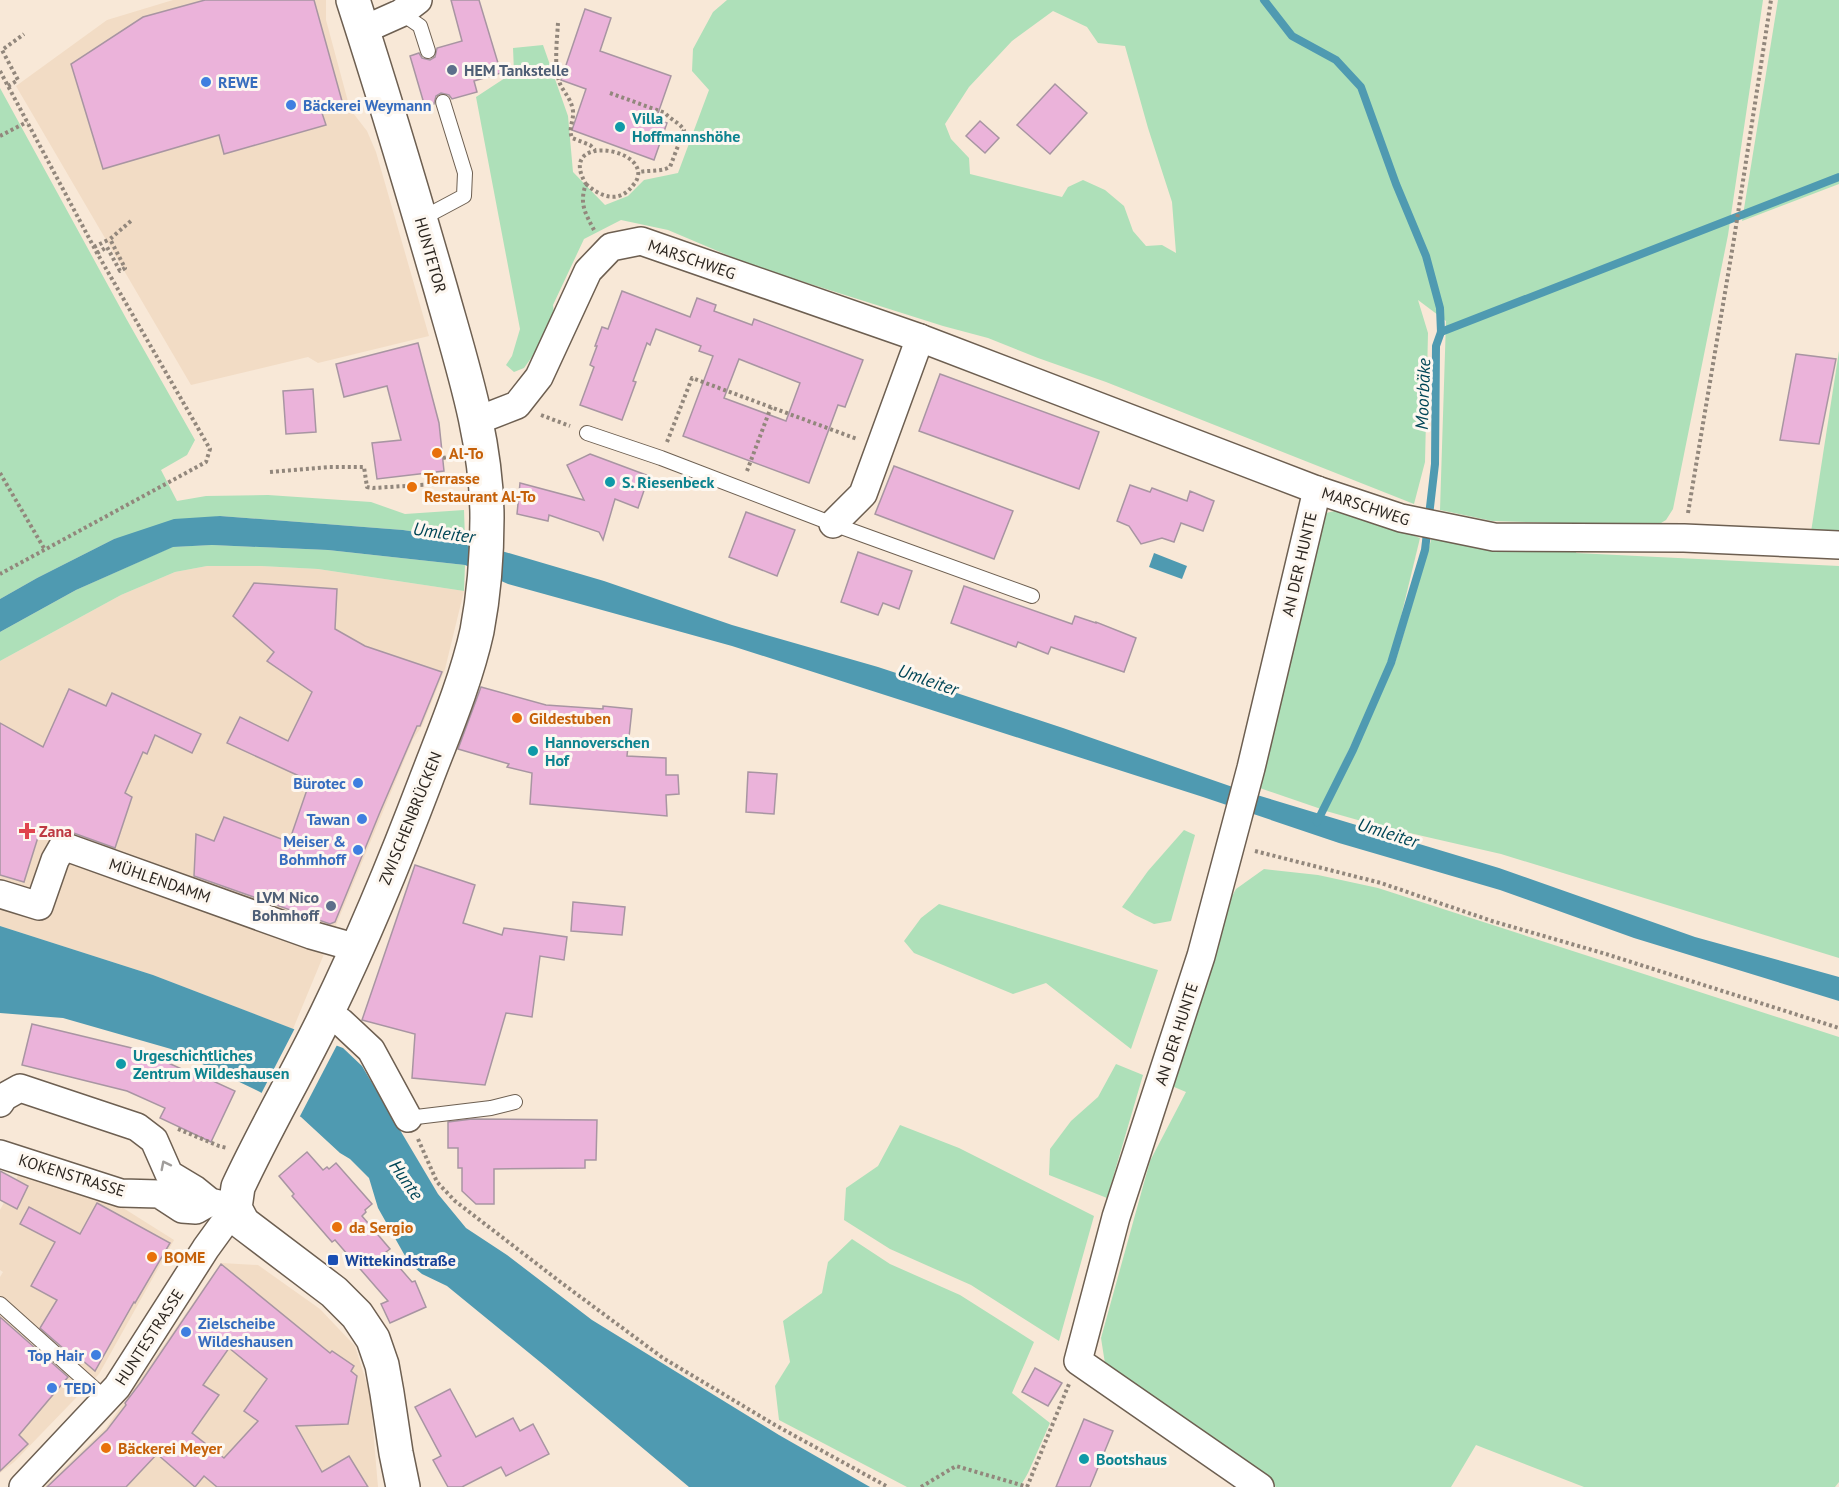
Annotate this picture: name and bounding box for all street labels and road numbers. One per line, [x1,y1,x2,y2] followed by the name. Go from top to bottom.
[411,215,451,295] street label: HUNTETOR
[645,235,739,283] street label: MARSCHWEG
[1319,482,1413,530] street label: MARSCHWEG
[1277,510,1321,618] street label: AN DER HUNTE
[374,748,446,888] street label: ZWISCHENBRÜCKEN
[107,853,213,907] street label: MÜHLENDAMM
[1150,980,1202,1088] street label: AN DER HUNTE
[16,1149,128,1201] street label: KOKENSTRASSE
[110,1285,188,1389] street label: HUNTESTRASSE

